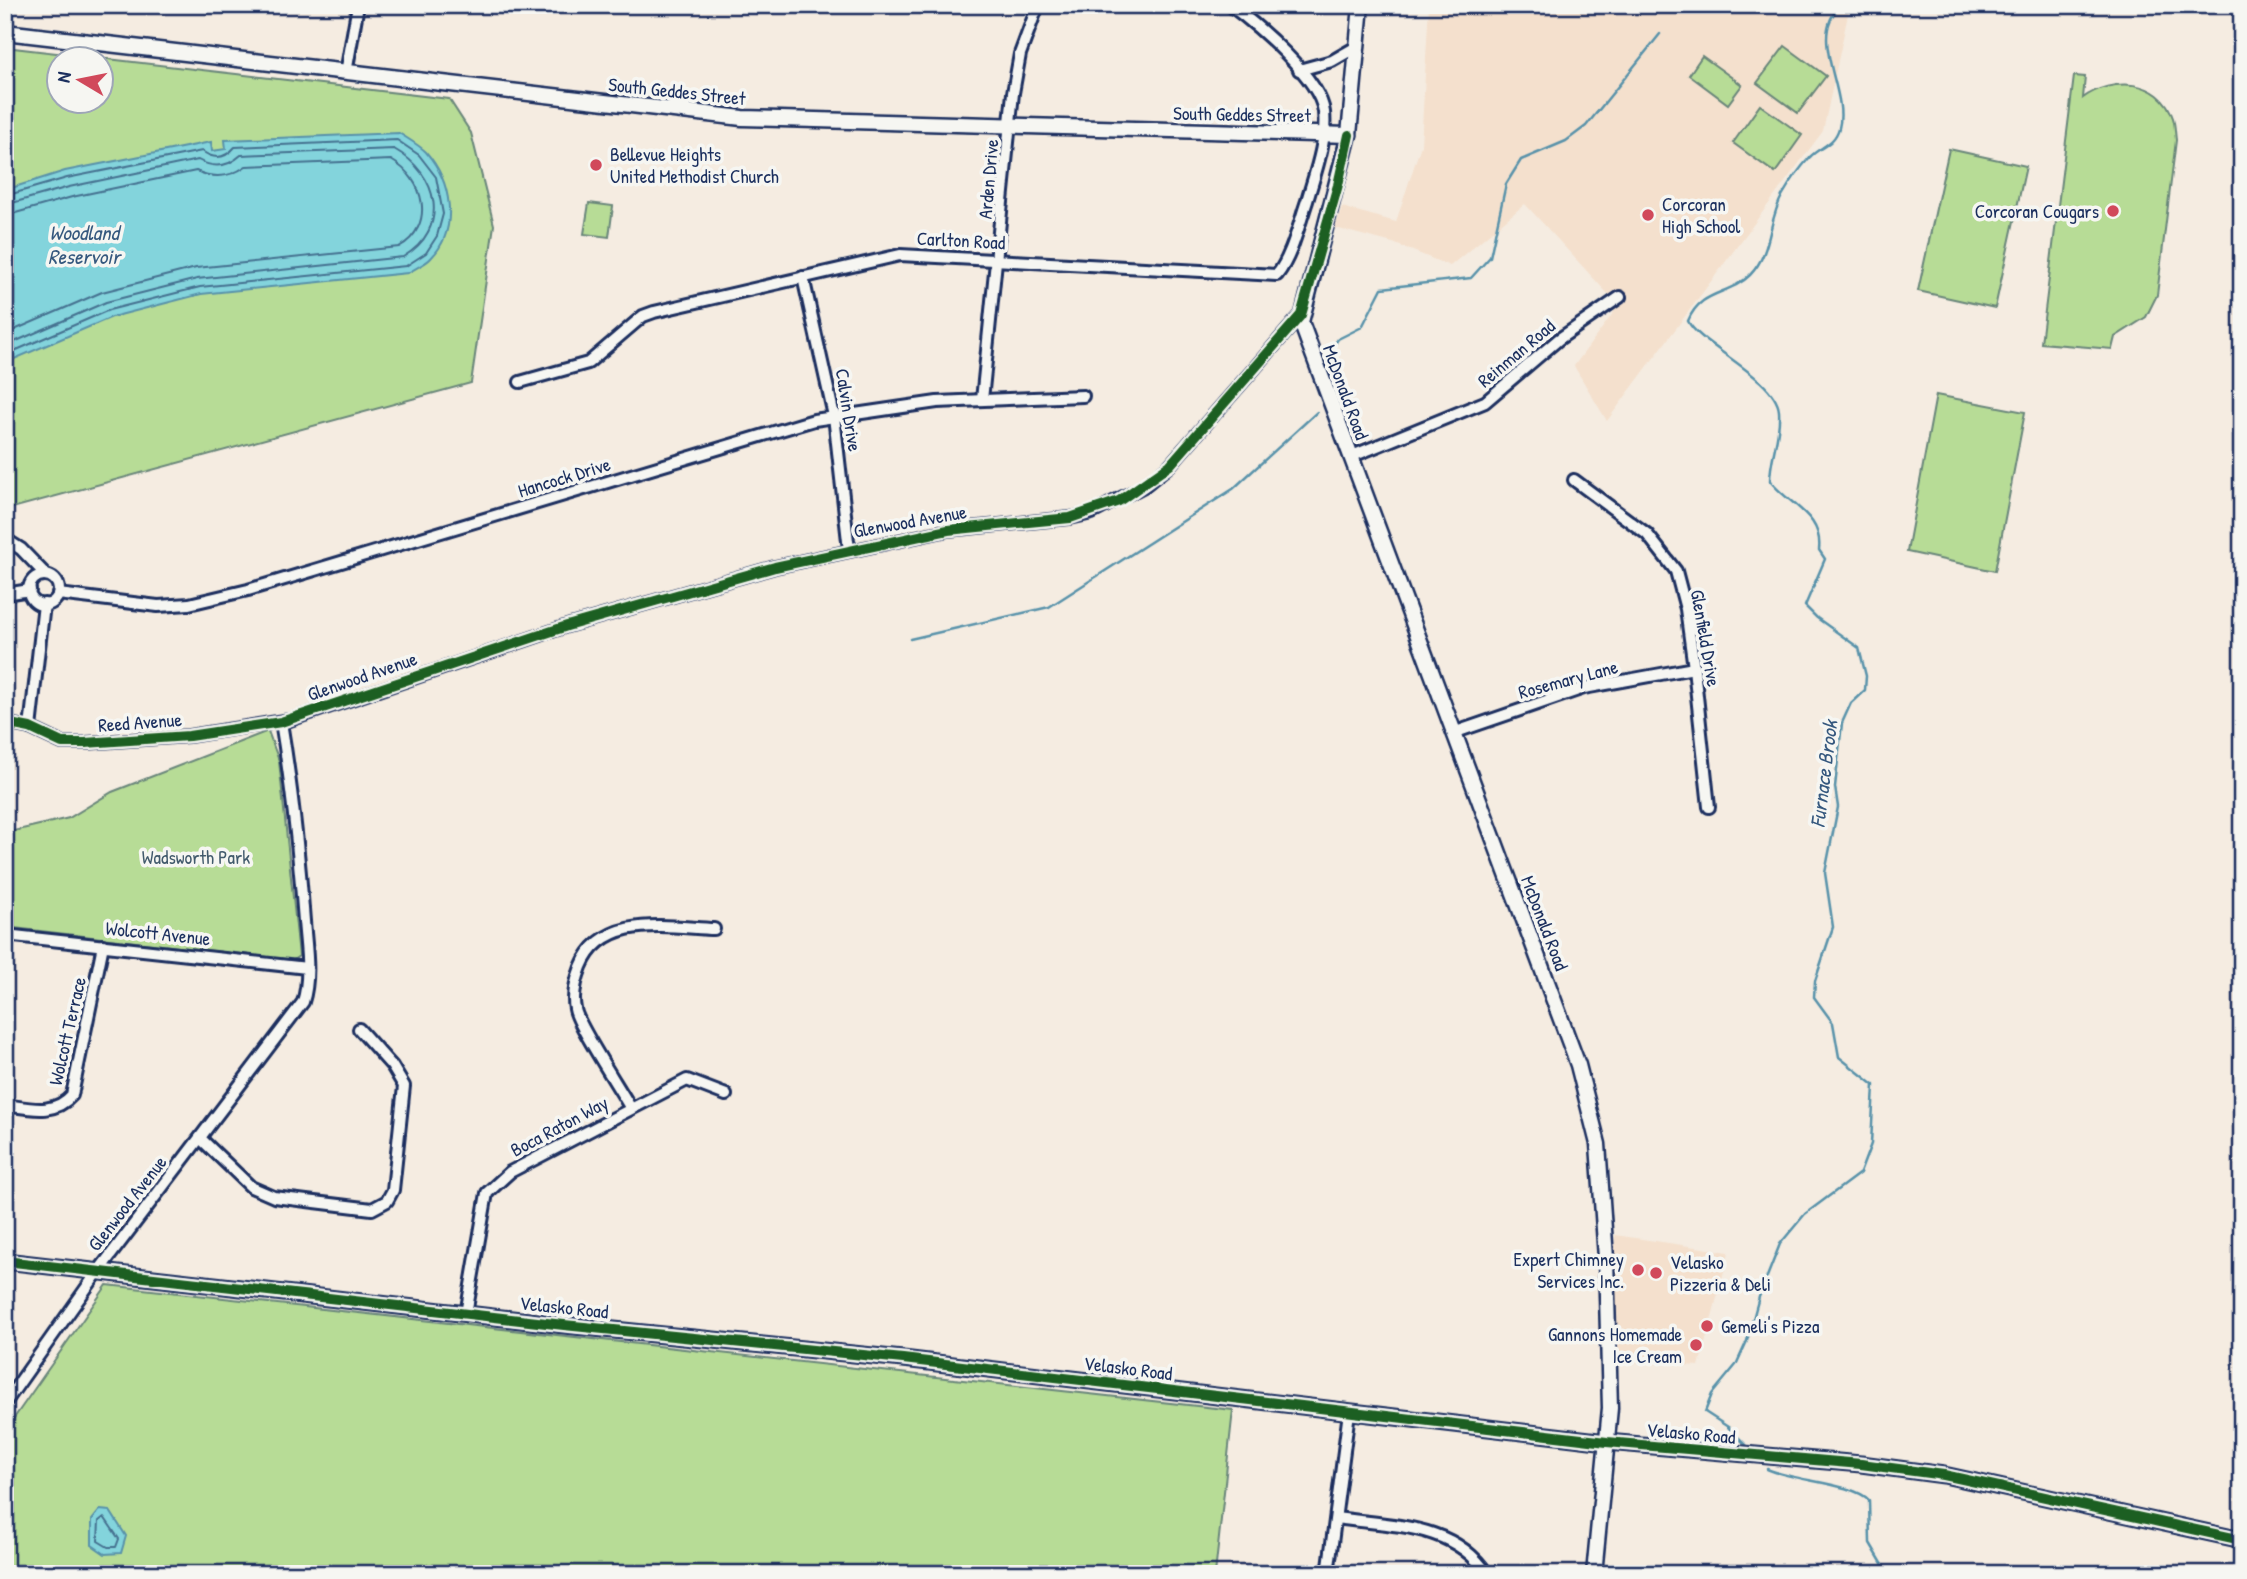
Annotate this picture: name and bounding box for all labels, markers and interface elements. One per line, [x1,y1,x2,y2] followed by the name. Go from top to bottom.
[46,46,116,116] north arrow
[50,70,77,84] text: N
[607,71,747,111] street label: South Geddes Street
[1173,100,1312,128] street label: South Geddes Street
[972,137,1004,220] street label: Arden Drive
[610,141,779,189] place label: Bellevue Heights United Methodist Church
[588,157,604,173] marker: Bellevue Heights United Methodist Church
[1662,191,1741,239] place label: Corcoran High School
[1975,198,2099,224] place label: Corcoran Cougars
[2105,203,2121,219] marker: Corcoran Cougars
[1640,207,1656,223] marker: Corcoran High School
[48,218,123,271] water label: Woodland Reservoir
[916,225,1006,255] street label: Carlton Road
[1472,313,1561,393] street label: Reinman Road
[1317,341,1375,444] street label: McDonald Road
[830,367,868,454] street label: Calvin Drive
[515,451,614,503] street label: Hancock Drive
[851,498,969,544] street label: Glenwood Avenue
[1685,587,1727,689] street label: Glenfield Drive
[304,645,421,707] street label: Glenwood Avenue
[1515,653,1621,705] street label: Rosemary Lane
[97,706,183,738] street label: Reed Avenue
[1803,716,1845,829] water label: Furnace Brook
[142,844,250,870] park label: Wadsworth Park
[1515,872,1575,975] street label: McDonald Road
[104,915,212,951] street label: Wolcott Avenue
[42,974,92,1088] street label: Wolcott Terrace
[506,1089,612,1163] street label: Boca Raton Way
[82,1150,173,1256] street label: Glenwood Avenue
[1513,1246,1624,1294] place label: Expert Chimney Services Inc.
[1670,1249,1771,1297] place label: Velasko Pizzeria & Deli
[1630,1262,1646,1278] marker: Expert Chimney Services Inc.
[1648,1265,1664,1281] marker: Velasko Pizzeria & Deli
[518,1289,610,1325] street label: Velasko Road
[1721,1313,1820,1339] place label: Gemeli's Pizza
[1699,1318,1715,1334] marker: Gemeli's Pizza
[1548,1321,1682,1369] place label: Gannons Homemade Ice Cream
[1688,1337,1704,1353] marker: Gannons Homemade Ice Cream
[1082,1350,1174,1386] street label: Velasko Road
[1645,1416,1737,1450] street label: Velasko Road

